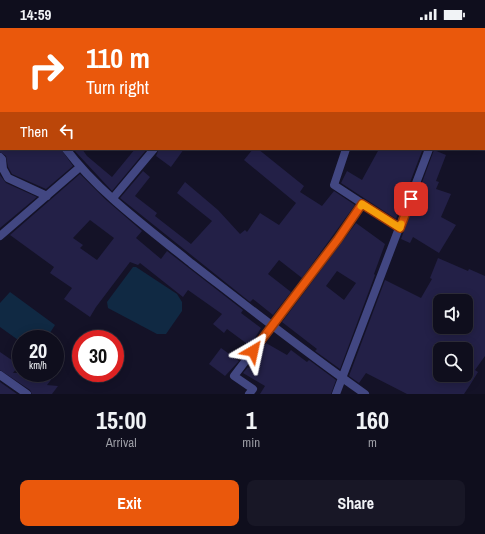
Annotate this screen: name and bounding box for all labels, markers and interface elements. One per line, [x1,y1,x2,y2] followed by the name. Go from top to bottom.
[20,4,51,25] text: 14:59
[86,39,150,77] text: 110 m
[20,44,72,96] icon: right
[86,75,149,100] text: Turn right
[56,120,78,142] icon: left
[20,121,48,142] text: Then
[394,182,428,216] pin
[400,188,422,210] icon: arrive
[433,294,473,382] map controls
[433,294,473,334] button: sound
[72,330,124,382] speed limit sign: 30
[232,330,274,372] position arrow
[29,337,47,364] text: 20
[433,342,473,382] button: search
[29,359,47,372] text: km/h
[96,404,146,436] text: 15:00
[246,404,257,436] text: 1
[356,404,389,436] text: 160
[106,434,137,451] text: Arrival
[242,434,260,451] text: min
[368,434,377,451] text: m
[20,480,239,526] button: Exit
[247,480,465,526] button: Share

